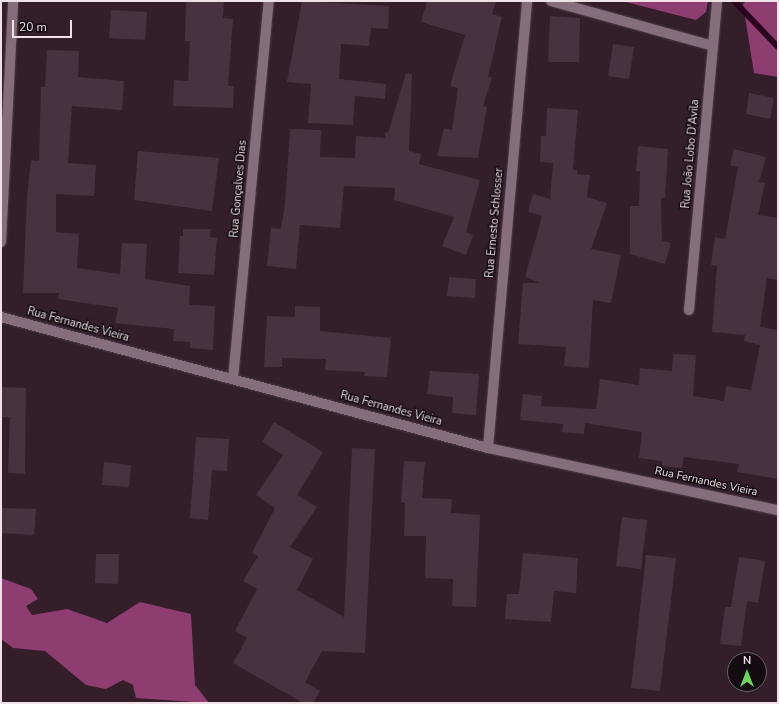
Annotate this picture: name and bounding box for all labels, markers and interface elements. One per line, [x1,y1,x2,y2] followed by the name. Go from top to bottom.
[14,12,74,38] scale bar
[19,19,47,35] text: 20 m
[680,99,702,209] street label: Rua João Lobo D'Avila
[228,140,250,238] street label: Rua Gonçalves Dias
[484,167,506,279] street label: Rua Ernesto Schlosser
[26,305,130,345] street label: Rua Fernandes Vieira
[339,389,443,429] street label: Rua Fernandes Vieira
[653,465,759,499] street label: Rua Fernandes Vieira
[727,652,767,692] north arrow
[743,653,751,668] text: N

